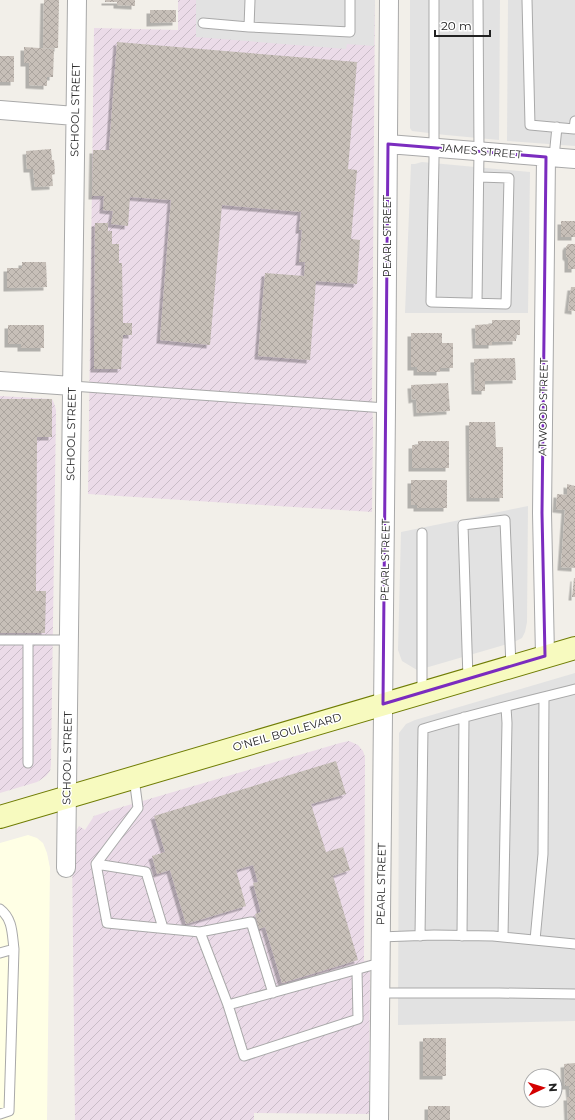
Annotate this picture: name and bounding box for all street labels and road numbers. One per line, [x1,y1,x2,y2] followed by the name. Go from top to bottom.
[67,63,83,157] street label: SCHOOL STREET
[438,140,523,162] street label: JAMES STREET
[380,194,394,277] street label: PEARL STREET
[535,357,551,456] street label: ATWOOD STREET
[63,387,79,481] street label: SCHOOL STREET
[377,518,393,601] street label: PEARL STREET
[231,710,343,754] street label: O'NEIL BOULEVARD
[59,711,75,805] street label: SCHOOL STREET
[373,842,389,925] street label: PEARL STREET

